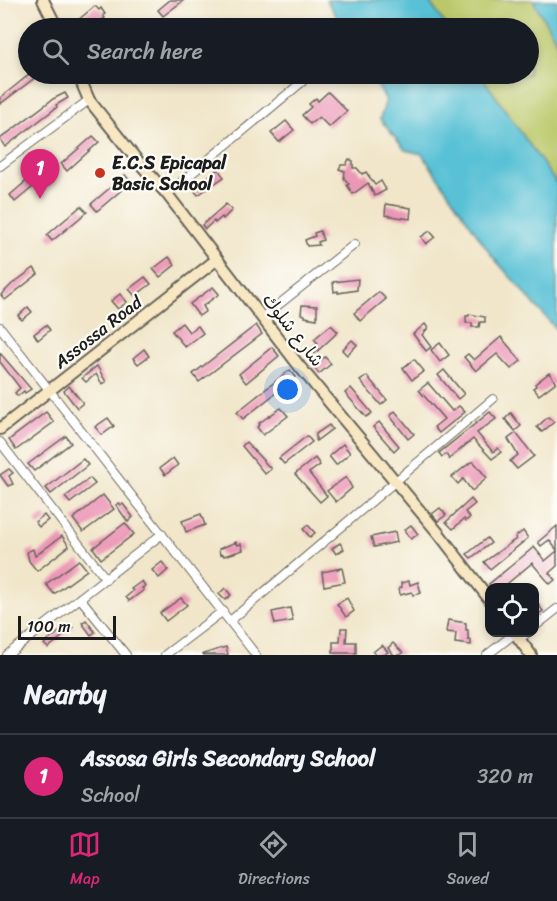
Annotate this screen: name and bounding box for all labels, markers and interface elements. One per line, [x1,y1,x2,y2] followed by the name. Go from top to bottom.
[18,18,539,84] search box
[87,32,203,71] text: Search here
[39,35,72,68] icon: search
[112,147,227,200] place label: E.C.S Epicapal Basic School
[20,150,60,199] pin: 1
[93,166,107,180] marker: E.C.S Epicapal Basic School
[46,286,151,378] street label: Assossa Road
[254,286,332,374] street label: شارع شلوك
[273,375,302,404] your location
[485,583,539,637] map controls
[485,583,539,637] button: locate
[27,612,71,641] text: 100 m
[18,613,116,640] scale bar
[24,671,106,717] text: Nearby
[81,739,375,778] text: Assosa Girls Secondary School
[39,759,48,794] text: 1
[477,759,533,794] text: 320 m
[81,778,140,813] text: School
[68,828,101,893] tab: Map
[238,828,310,893] tab: Directions
[446,828,489,893] tab: Saved

